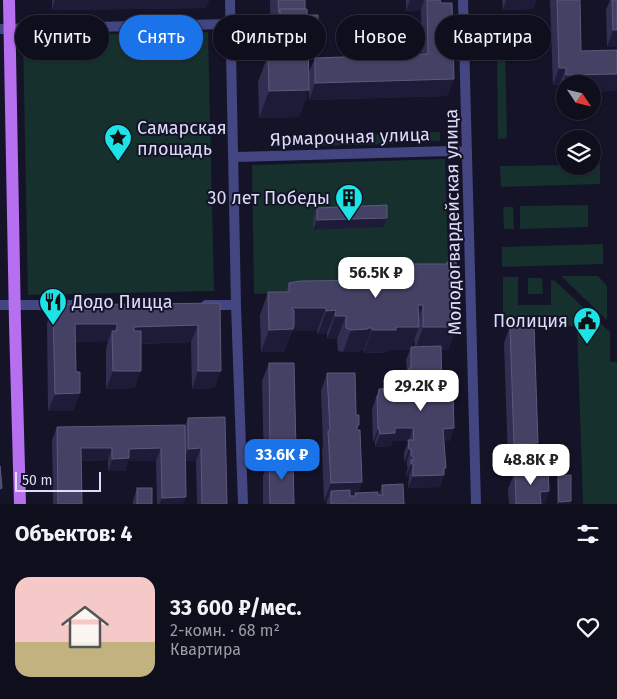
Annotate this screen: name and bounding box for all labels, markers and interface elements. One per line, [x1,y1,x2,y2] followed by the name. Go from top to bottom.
[15,15,109,60] chip: Купить
[119,15,203,60] chip: Снять
[213,15,326,60] chip: Фильтры
[336,15,425,60] chip: Новое
[435,15,551,60] chip: Квартира
[556,75,601,120] north arrow
[556,75,601,175] map controls
[440,109,466,335] street label: Молодогвардейская улица
[137,117,227,160] place label: Самарская площадь
[103,123,133,162] place icon: Самарская площадь
[270,123,430,151] street label: Ярмарочная улица
[556,130,601,175] button: layers
[334,183,364,222] building icon: 30 лет Победы
[208,187,330,209] place label: 30 лет Победы
[330,256,422,299] pin: 56.5K ₽
[349,263,403,282] text: 56.5K ₽
[38,287,68,326] restaurant icon: Додо Пицца
[71,291,172,313] place label: Додо Пицца
[572,306,602,345] public building icon: Полиция
[493,310,568,332] place label: Полиция
[375,370,467,412] pin: 29.2K ₽
[395,376,447,395] text: 29.2K ₽
[236,438,328,481] pin: 33.6K ₽
[485,444,577,486] pin: 48.8K ₽
[256,445,308,464] text: 33.6K ₽
[504,450,558,469] text: 48.8K ₽
[15,469,101,492] scale bar
[22,472,53,489] text: 50 m
[574,520,602,548] icon: filters
[15,521,132,547] text: Объектов: 4
[170,595,302,621] text: 33 600 ₽/мес.
[55,597,115,657] icon: home
[574,613,602,641] icon: heart
[170,621,280,640] text: 2-комн. · 68 m²
[170,640,241,659] text: Квартира

